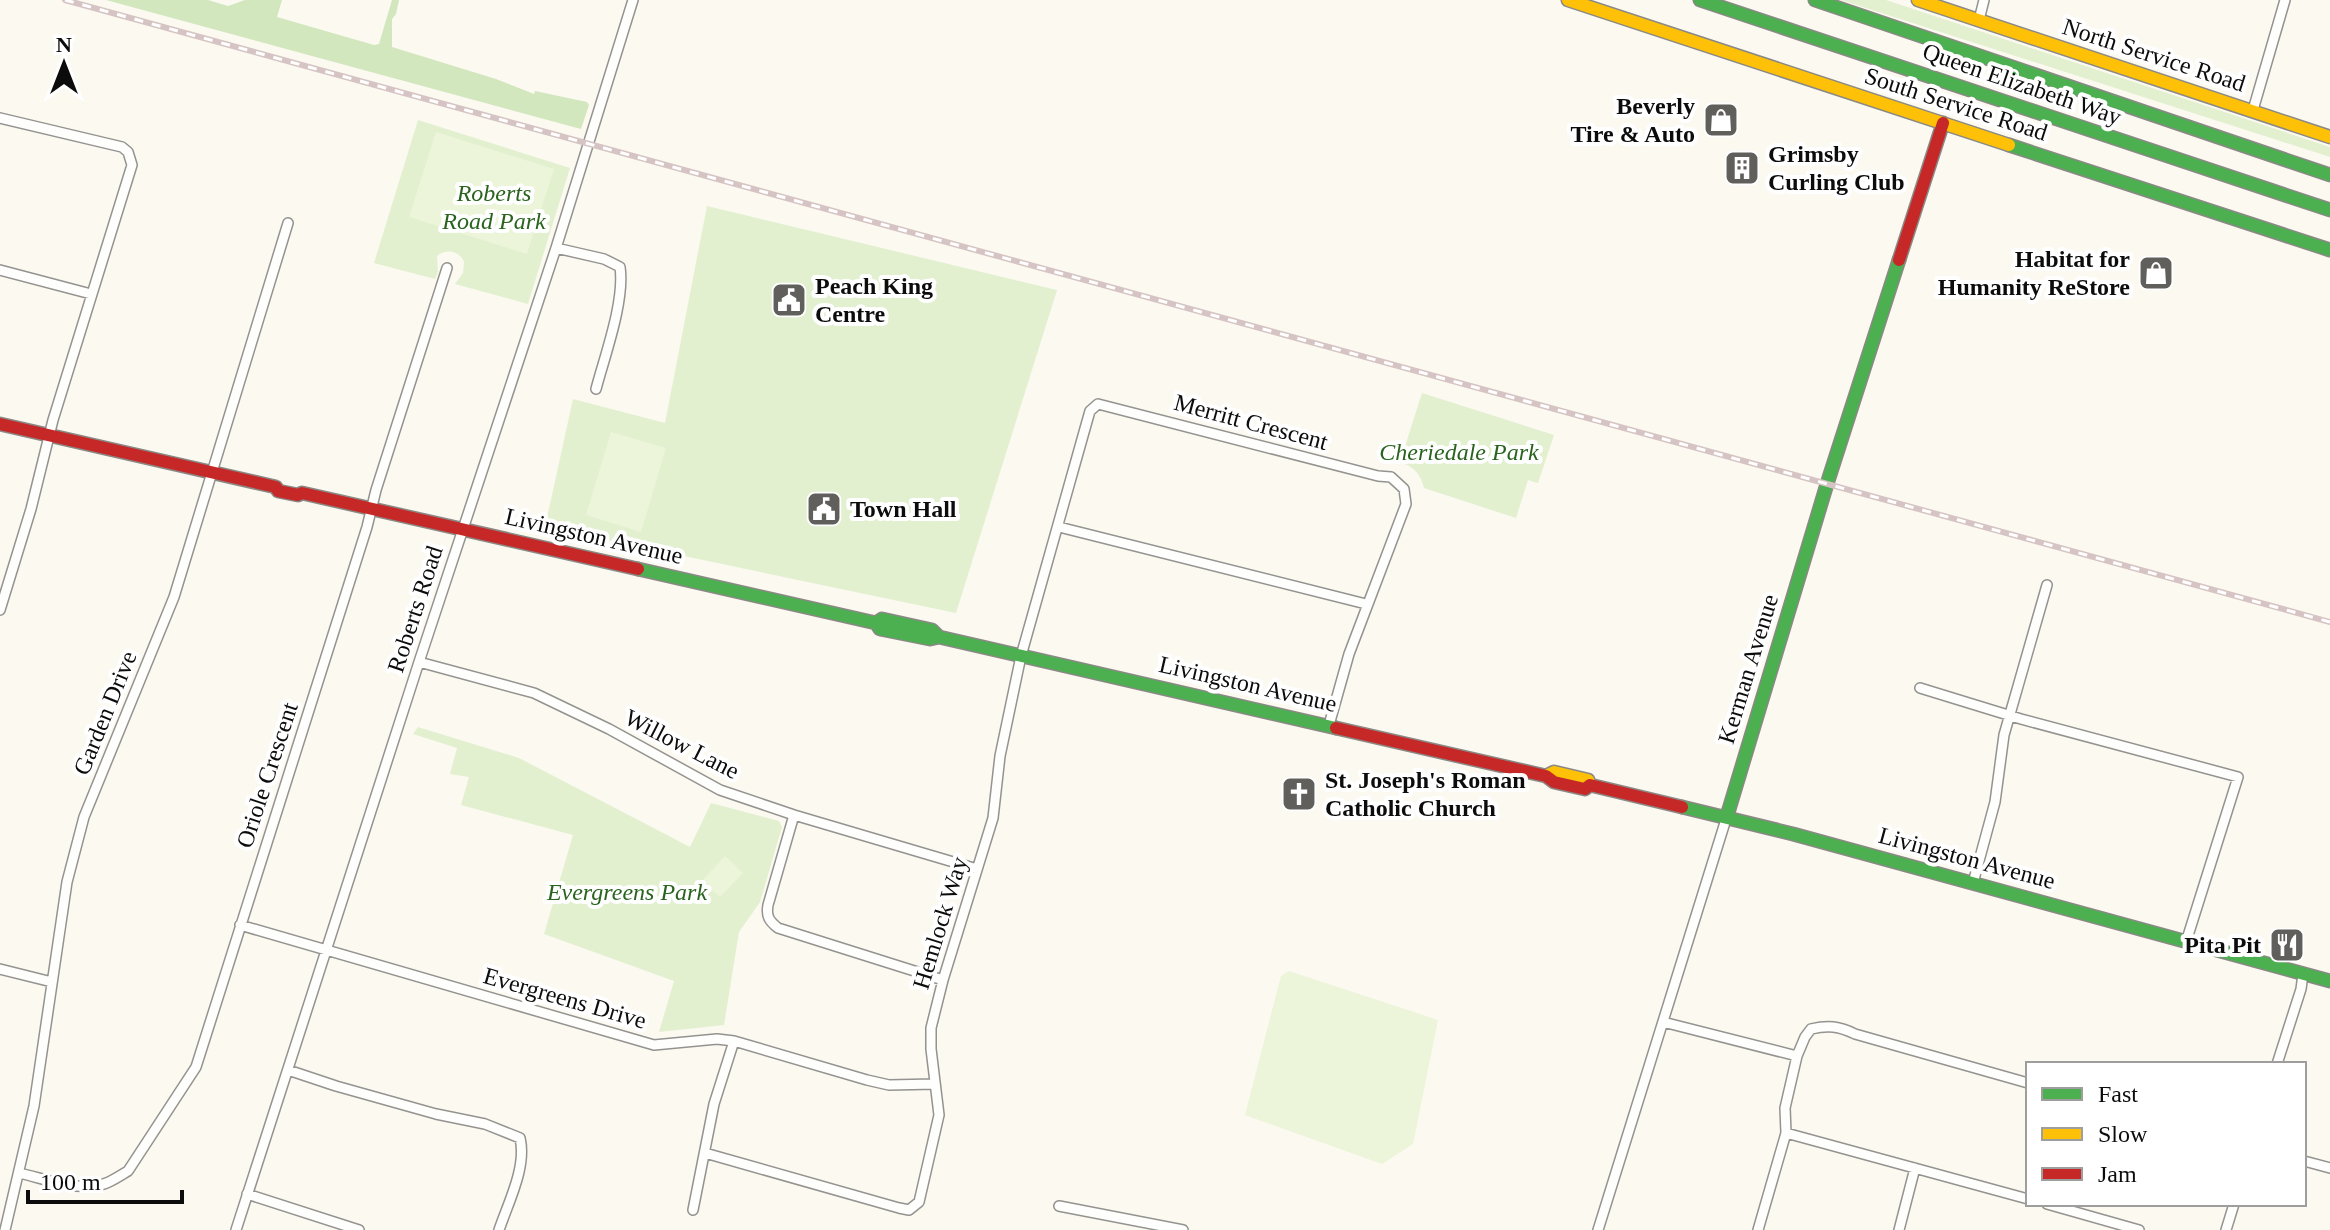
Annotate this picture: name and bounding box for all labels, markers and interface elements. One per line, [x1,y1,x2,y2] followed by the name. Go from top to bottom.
[2059,13,2249,97] street label: North Service Road
[24,24,104,104] north arrow
[56,32,72,57] text: N
[1919,38,2125,130] street label: Queen Elizabeth Way
[1861,62,2051,146] street label: South Service Road
[1571,93,1695,147] place label: Beverly Tire & Auto
[1702,101,1740,139] shop icon: Beverly Tire & Auto
[1768,141,1905,195] place label: Grimsby Curling Club
[1723,149,1761,187] building icon: Grimsby Curling Club
[441,180,546,234] park label: Roberts Road Park
[1938,246,2130,300] place label: Habitat for Humanity ReStore
[2137,254,2175,292] shop icon: Habitat for Humanity ReStore
[815,273,933,327] place label: Peach King Centre
[770,281,808,319] public building icon: Peach King Centre
[1171,389,1331,455] street label: Merritt Crescent
[1379,439,1539,465] park label: Cheriedale Park
[805,490,843,528] public building icon: Town Hall
[850,496,957,522] place label: Town Hall
[503,503,685,569] street label: Livingston Avenue
[382,543,448,675] street label: Roberts Road
[1713,591,1783,747] street label: Kerman Avenue
[68,647,142,779] street label: Garden Drive
[1157,651,1339,717] street label: Livingston Avenue
[231,699,303,851] street label: Oriole Crescent
[620,704,744,784] street label: Willow Lane
[1325,767,1526,821] place label: St. Joseph's Roman Catholic Church
[1280,775,1318,813] church icon: St. Joseph's Roman Catholic Church
[1876,822,2058,894] street label: Livingston Avenue
[908,854,972,992] street label: Hemlock Way
[546,879,707,905] park label: Evergreens Park
[2268,926,2306,964] restaurant icon: Pita Pit
[2184,932,2261,958] place label: Pita Pit
[481,962,649,1034] street label: Evergreens Drive
[2026,1062,2306,1206] legend
[2098,1081,2138,1107] text: Fast
[2098,1121,2148,1147] text: Slow
[28,1154,182,1204] scale bar
[2098,1161,2137,1187] text: Jam
[40,1169,101,1195] text: 100 m

